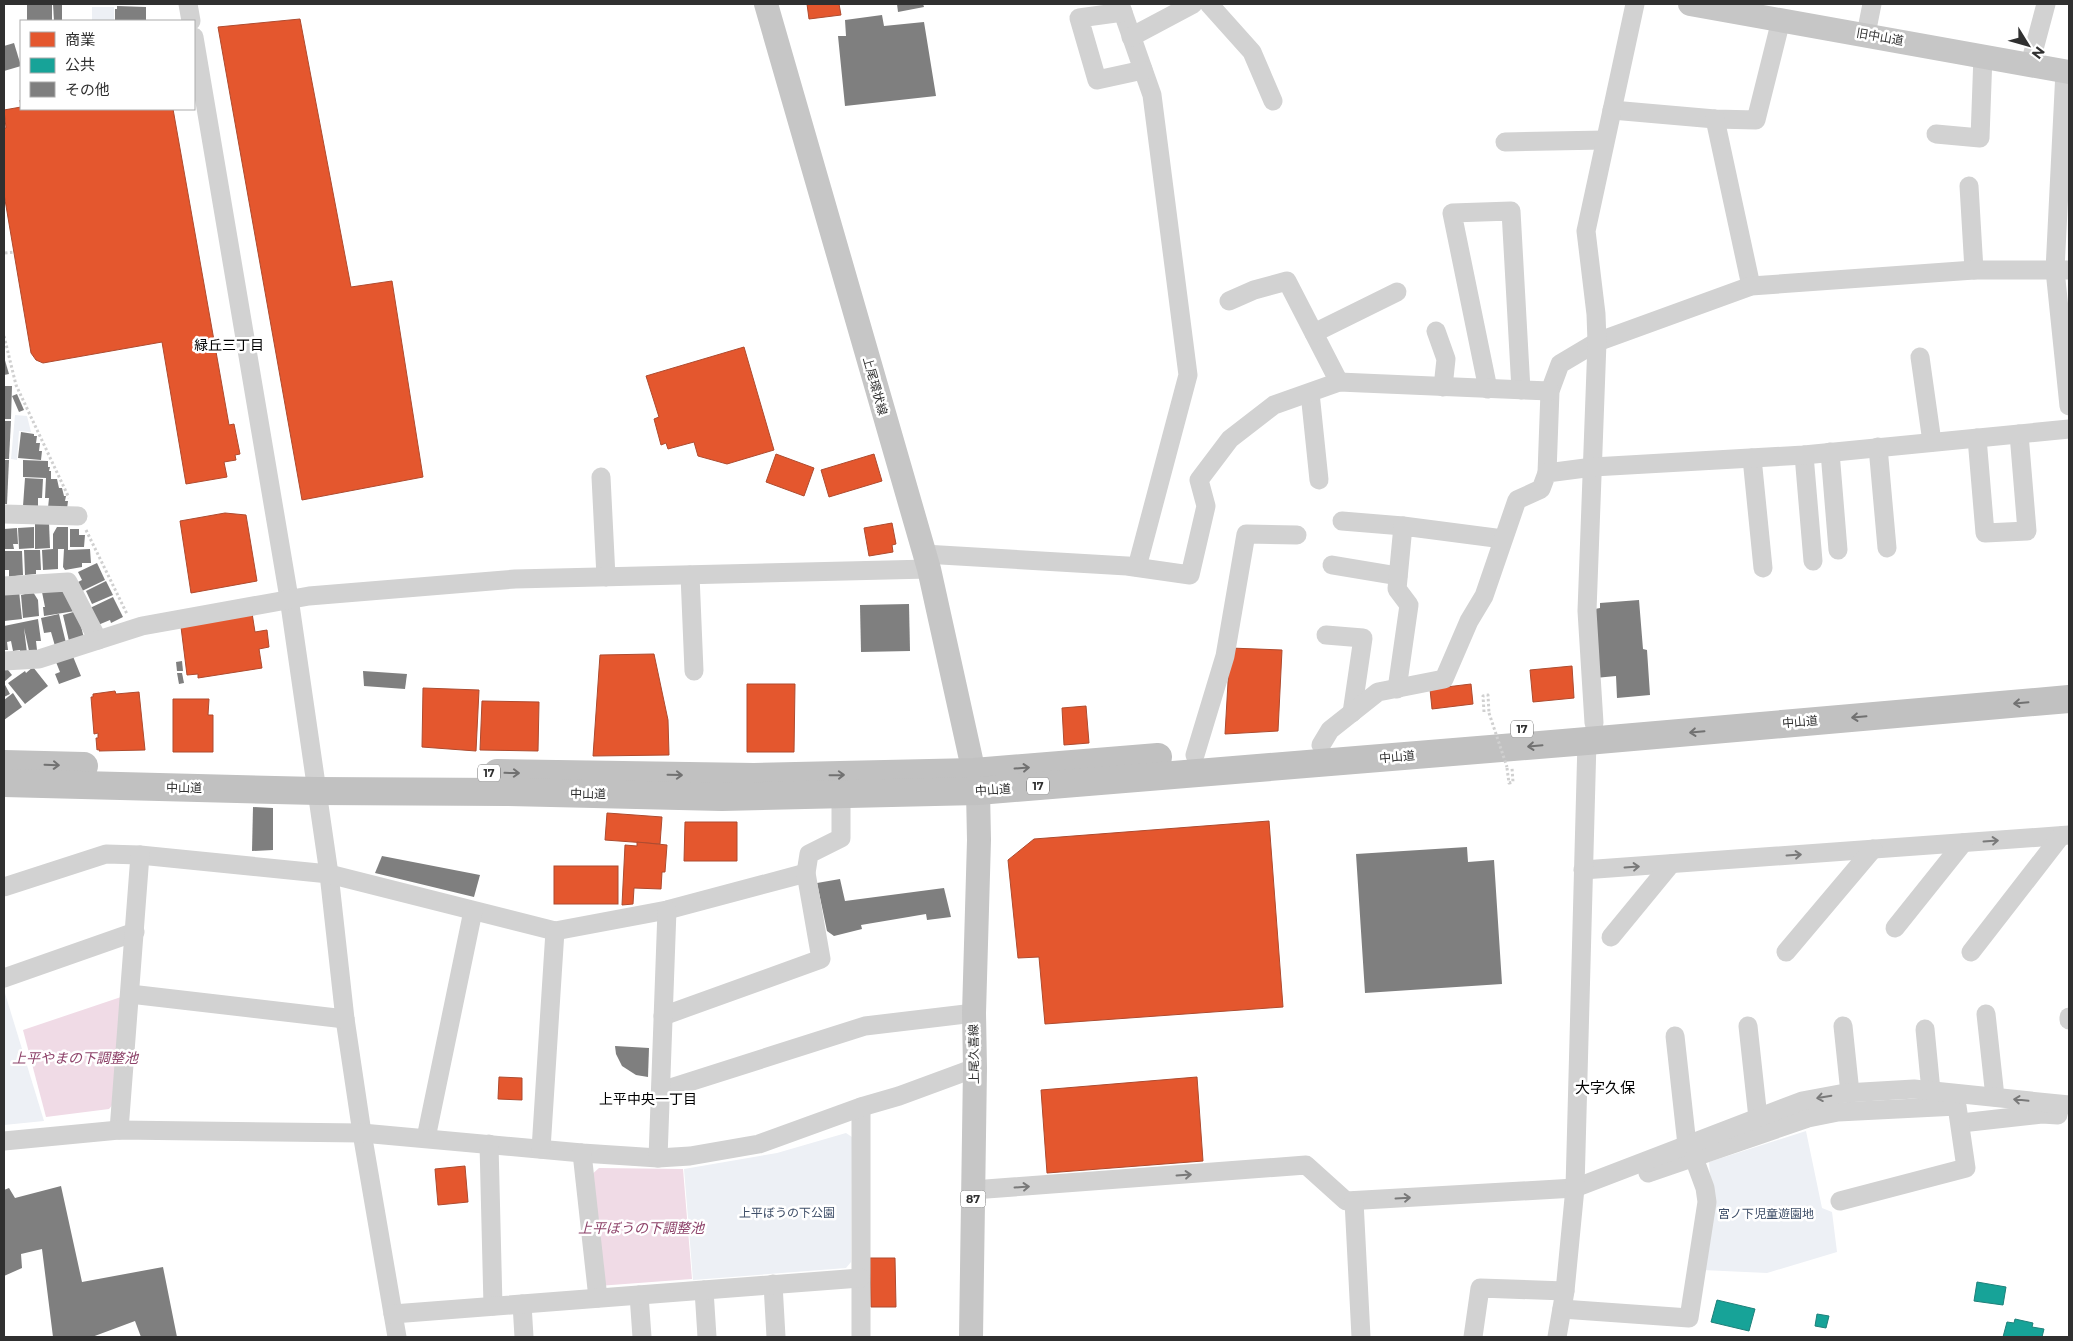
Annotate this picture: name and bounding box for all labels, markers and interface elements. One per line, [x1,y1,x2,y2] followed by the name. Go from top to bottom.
[20,20,195,110] legend
[2003,20,2053,70] north arrow
[1855,25,1905,48] street label: 旧中山道
[65,30,95,49] text: 商業
[2028,43,2049,63] text: N
[65,55,95,74] text: 公共
[65,80,110,99] text: その他
[194,336,264,354] district label: 緑丘三丁目
[860,355,891,417] street label: 上尾環状線
[2013,698,2029,707] one-way arrow
[1781,712,1819,731] street label: 中山道
[1851,712,1867,722] one-way arrow
[1511,721,1533,738] road number: 17
[1689,727,1705,736] one-way arrow
[1527,741,1543,750] one-way arrow
[1378,747,1416,766] street label: 中山道
[44,761,60,770] one-way arrow
[1014,763,1030,773] one-way arrow
[478,764,500,781] road number: 17
[504,768,520,778] one-way arrow
[829,770,845,780] one-way arrow
[667,771,683,780] one-way arrow
[1027,778,1049,794] road number: 17
[166,780,202,795] street label: 中山道
[974,781,1011,798] street label: 中山道
[570,786,606,801] street label: 中山道
[1983,836,1999,845] one-way arrow
[1786,850,1802,860] one-way arrow
[1624,862,1640,872] one-way arrow
[965,1024,982,1084] street label: 上尾久喜線
[12,1049,140,1067] water label: 上平やまの下調整池
[1575,1078,1635,1097] district label: 大字久保
[599,1090,697,1108] district label: 上平中央一丁目
[1817,1092,1833,1102] one-way arrow
[2013,1095,2029,1105] one-way arrow
[1176,1170,1192,1179] one-way arrow
[1014,1182,1030,1191] one-way arrow
[960,1190,986,1208] road number: 87
[1395,1193,1411,1202] one-way arrow
[739,1205,835,1220] park label: 上平ぼうの下公園
[1718,1206,1814,1221] park label: 宮ノ下児童遊園地
[578,1219,706,1237] water label: 上平ぼうの下調整池

